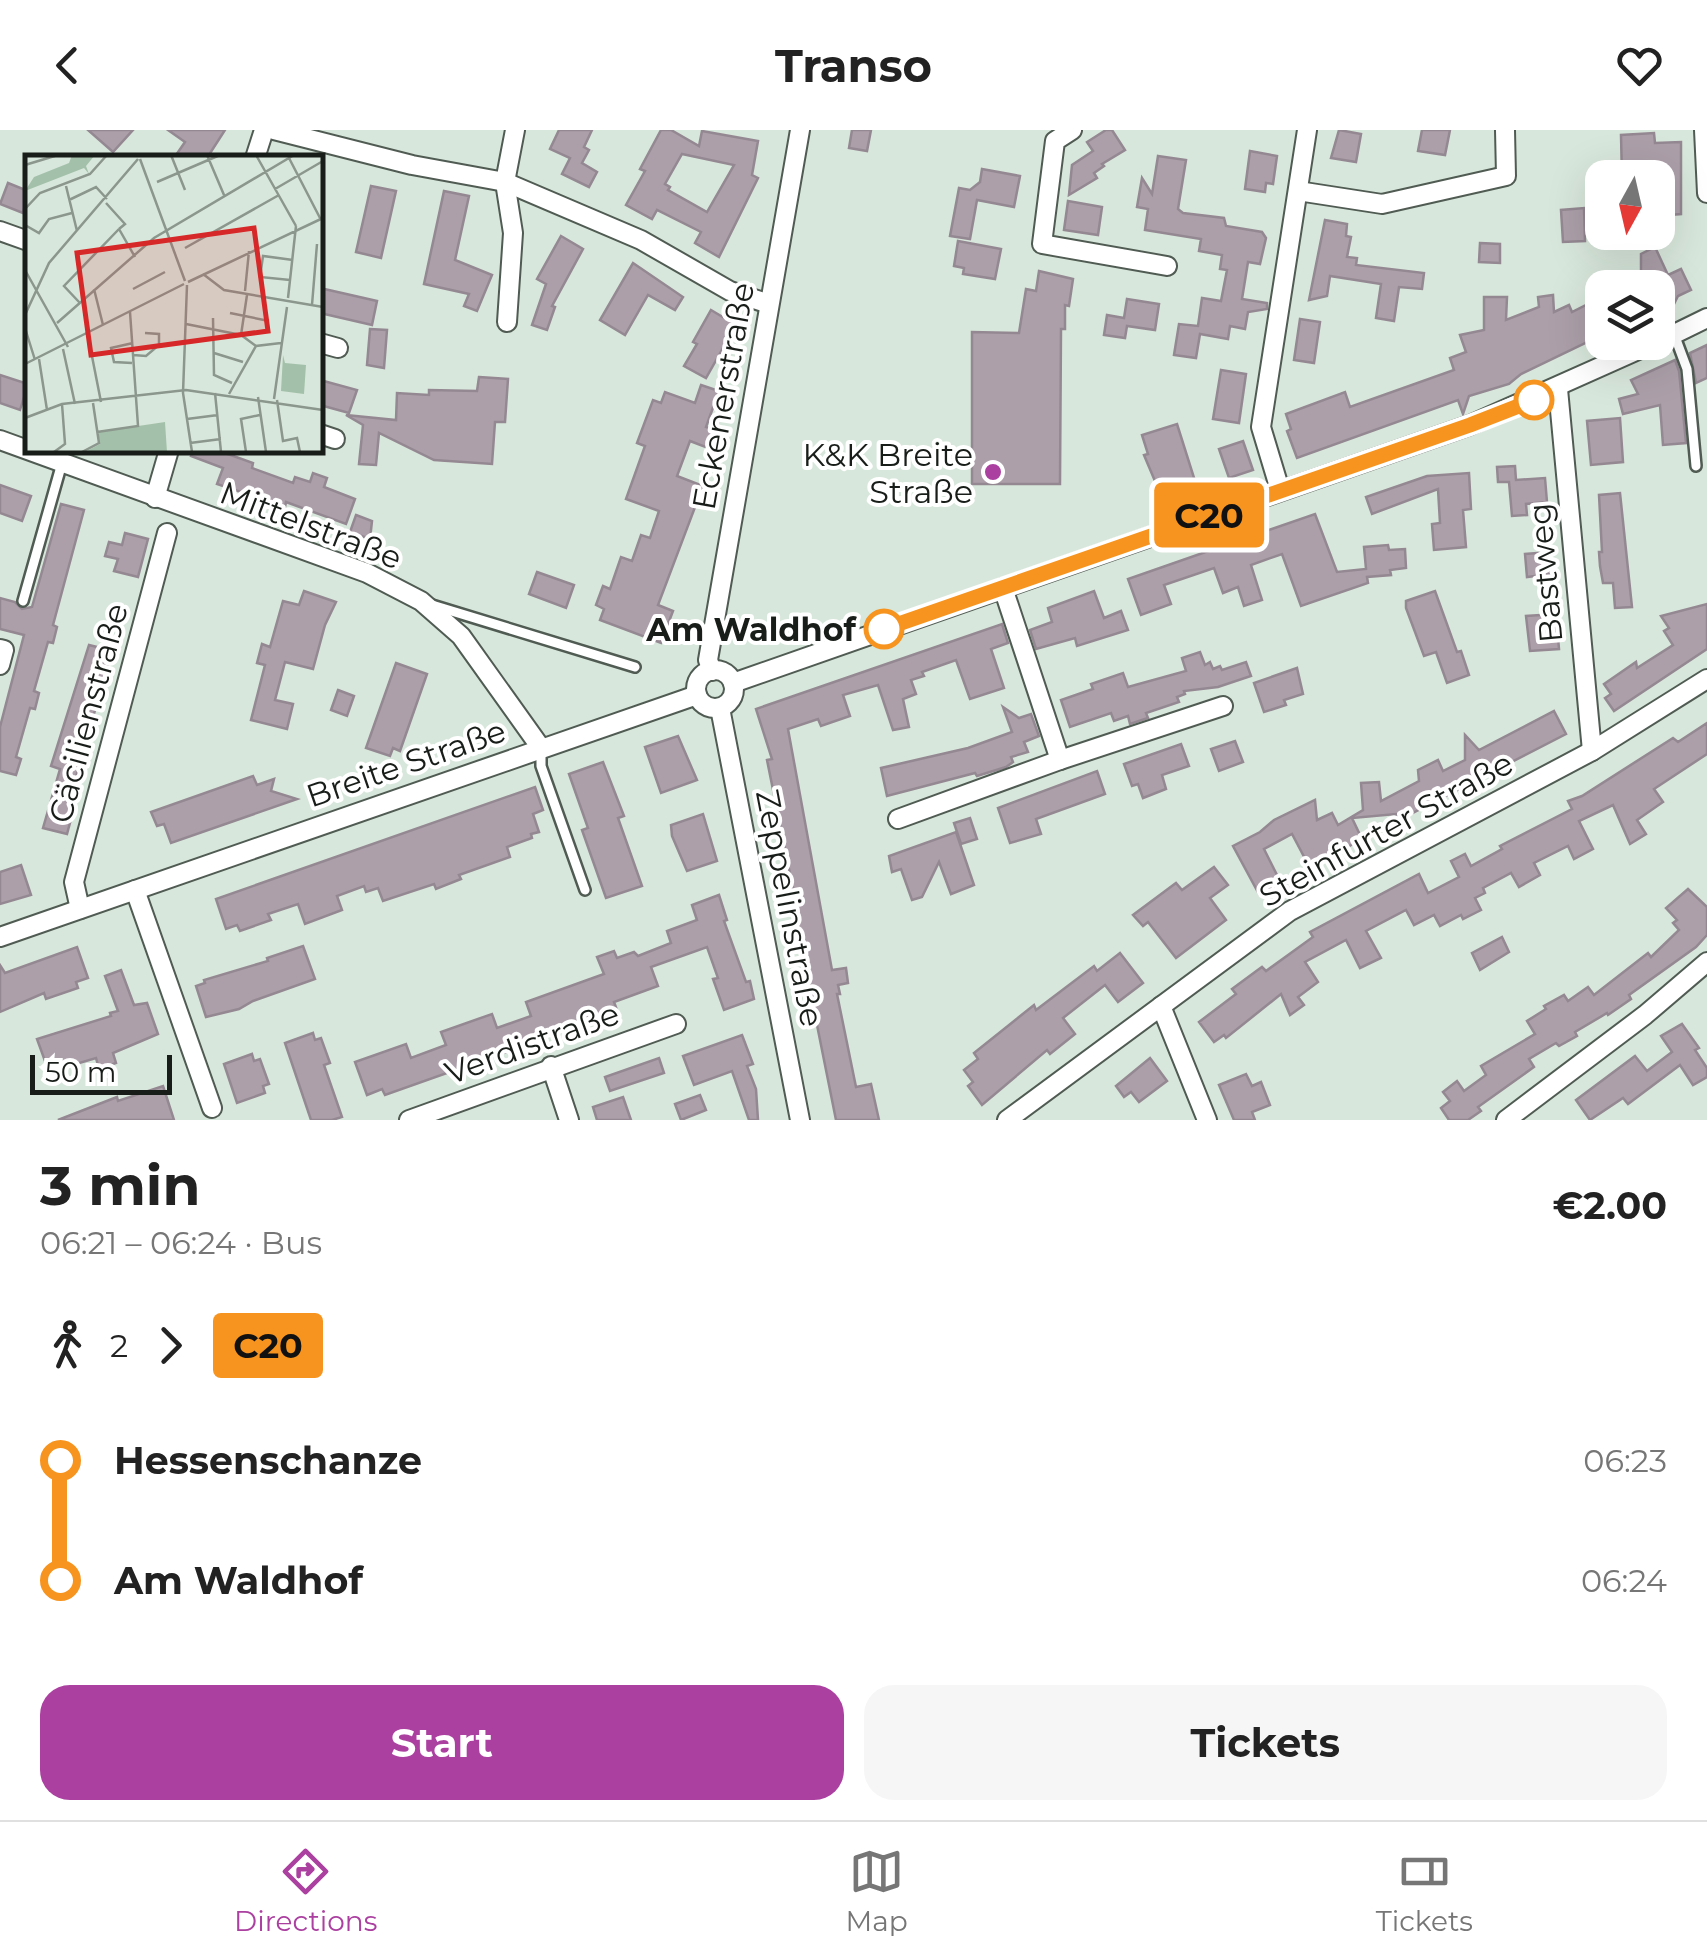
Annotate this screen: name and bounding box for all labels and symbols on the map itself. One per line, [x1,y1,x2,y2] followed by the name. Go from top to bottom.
[25,155,322,452] inset map
[1585,160,1675,250] north arrow
[684,279,762,513] street label: Eckenerstraße
[1515,381,1553,419] unlabelled marker
[802,435,973,511] place label: K&K Breite Straße
[982,461,1004,483] marker: K&K Breite Straße
[215,472,407,578] street label: Mittelstraße
[1152,482,1266,548] line badge: C20
[1519,501,1571,645] street label: Bastweg
[40,599,136,827] street label: Cäcilienstraße
[645,610,858,649] place label: Am Waldhof
[865,610,903,648] marker: Am Waldhof
[301,711,511,815] street label: Breite Straße
[1252,743,1520,915] street label: Steinfurter Straße
[748,786,832,1030] street label: Zeppelinstraße
[440,993,624,1093] street label: Verdistraße
[30,1050,172,1094] scale bar

